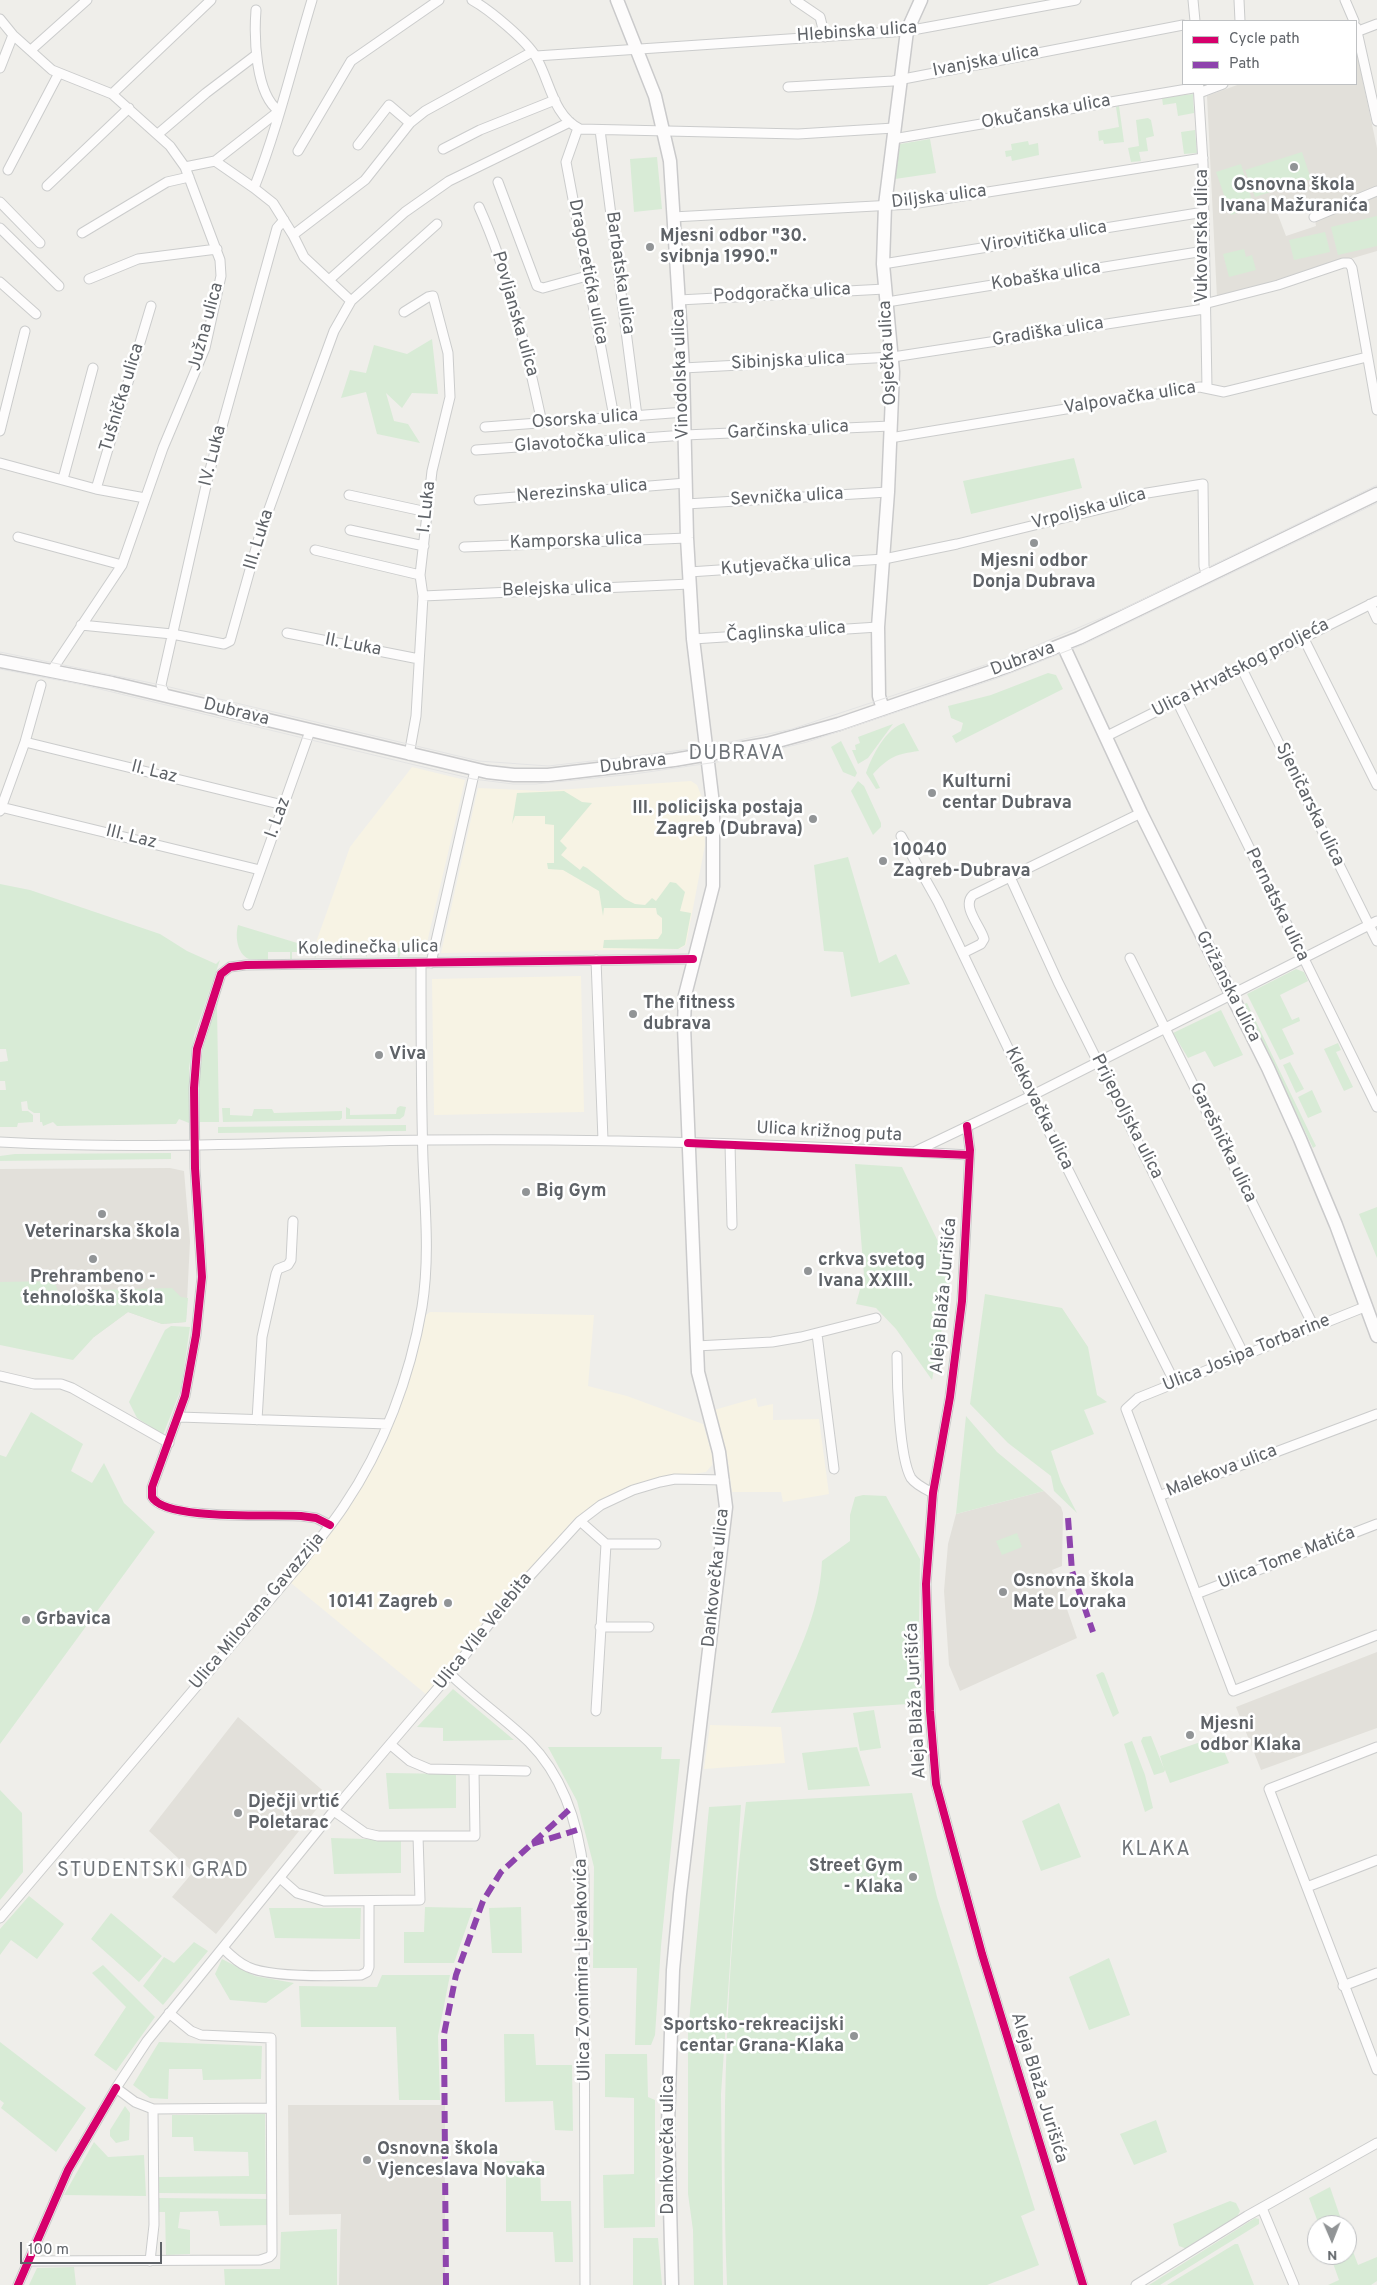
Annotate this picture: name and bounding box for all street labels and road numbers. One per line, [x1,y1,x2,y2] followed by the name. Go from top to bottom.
[796,18,918,48] street label: Hlebinska ulica
[931,41,1041,83] street label: Ivanjska ulica
[980,91,1112,135] street label: Okučanska ulica
[1192,169,1214,303] street label: Vukovarska ulica
[890,181,988,215] street label: Diljska ulica
[562,198,612,346] street label: Dragozetićka ulica
[600,210,638,336] street label: Barbatska ulica
[980,217,1108,259] street label: Virovitička ulica
[486,249,542,379] street label: Povljanska ulica
[990,258,1102,296] street label: Kobaška ulica
[185,280,229,374] street label: Južna ulica
[713,280,851,308] street label: Podgoračka ulica
[875,300,903,406] street label: Osječka ulica
[669,308,695,440] street label: Vinodolska ulica
[991,314,1105,352] street label: Gradiška ulica
[96,341,150,455] street label: Tušnička ulica
[730,348,846,376] street label: Sibinjska ulica
[1062,378,1198,420] street label: Valpovačka ulica
[531,406,639,434] street label: Osorska ulica
[727,417,849,445] street label: Garčinska ulica
[196,423,232,489] street label: IV. Luka
[513,428,647,458] street label: Glavotočka ulica
[516,476,648,508] street label: Nerezinska ulica
[415,480,441,534] street label: I. Luka
[730,484,844,512] street label: Sevnička ulica
[1030,484,1148,536] street label: Vrpoljska ulica
[241,507,279,573] street label: III. Luka
[509,529,643,555] street label: Kamporska ulica
[720,551,852,581] street label: Kutjevačka ulica
[502,577,612,603] street label: Belejska ulica
[1149,615,1333,723] street label: Ulica Hrvatskog proljeća
[725,618,847,648] street label: Čaglinska ulica
[323,630,383,662] street label: II. Luka
[988,638,1058,682] street label: Dubrava
[201,694,271,732] street label: Dubrava
[1270,740,1348,870] street label: Sjeničarska ulica
[599,750,667,780] street label: Dubrava
[129,757,179,789] street label: II. Laz
[262,795,296,841] street label: I. Laz
[103,821,159,855] street label: III. Laz
[1239,845,1313,965] street label: Pernatska ulica
[1190,928,1264,1046] street label: Grižanska ulica
[297,937,439,961] street label: Koledinečka ulica
[999,1044,1077,1174] street label: Klekovačka ulica
[1085,1051,1167,1183] street label: Prijepoljska ulica
[1184,1079,1260,1207] street label: Garešnička ulica
[756,1118,902,1148] street label: Ulica križnog puta
[927,1217,963,1375] street label: Aleja Blaža Jurišića
[1160,1311,1334,1397] street label: Ulica Josipa Torbarine
[1163,1441,1281,1503] street label: Malekova ulica
[699,1508,735,1648] street label: Dankovečka ulica
[1215,1523,1359,1595] street label: Ulica Tome Matića
[186,1529,330,1695] street label: Ulica Milovana Gavazzija
[430,1569,538,1695] street label: Ulica Vile Velebita
[902,1622,932,1780] street label: Aleja Blaža Jurišića
[571,1858,597,2082] street label: Ulica Zvonimira Ljevakovića
[1005,2010,1071,2166] street label: Aleja Blaža Jurišića
[658,2075,680,2215] street label: Dankovečka ulica

